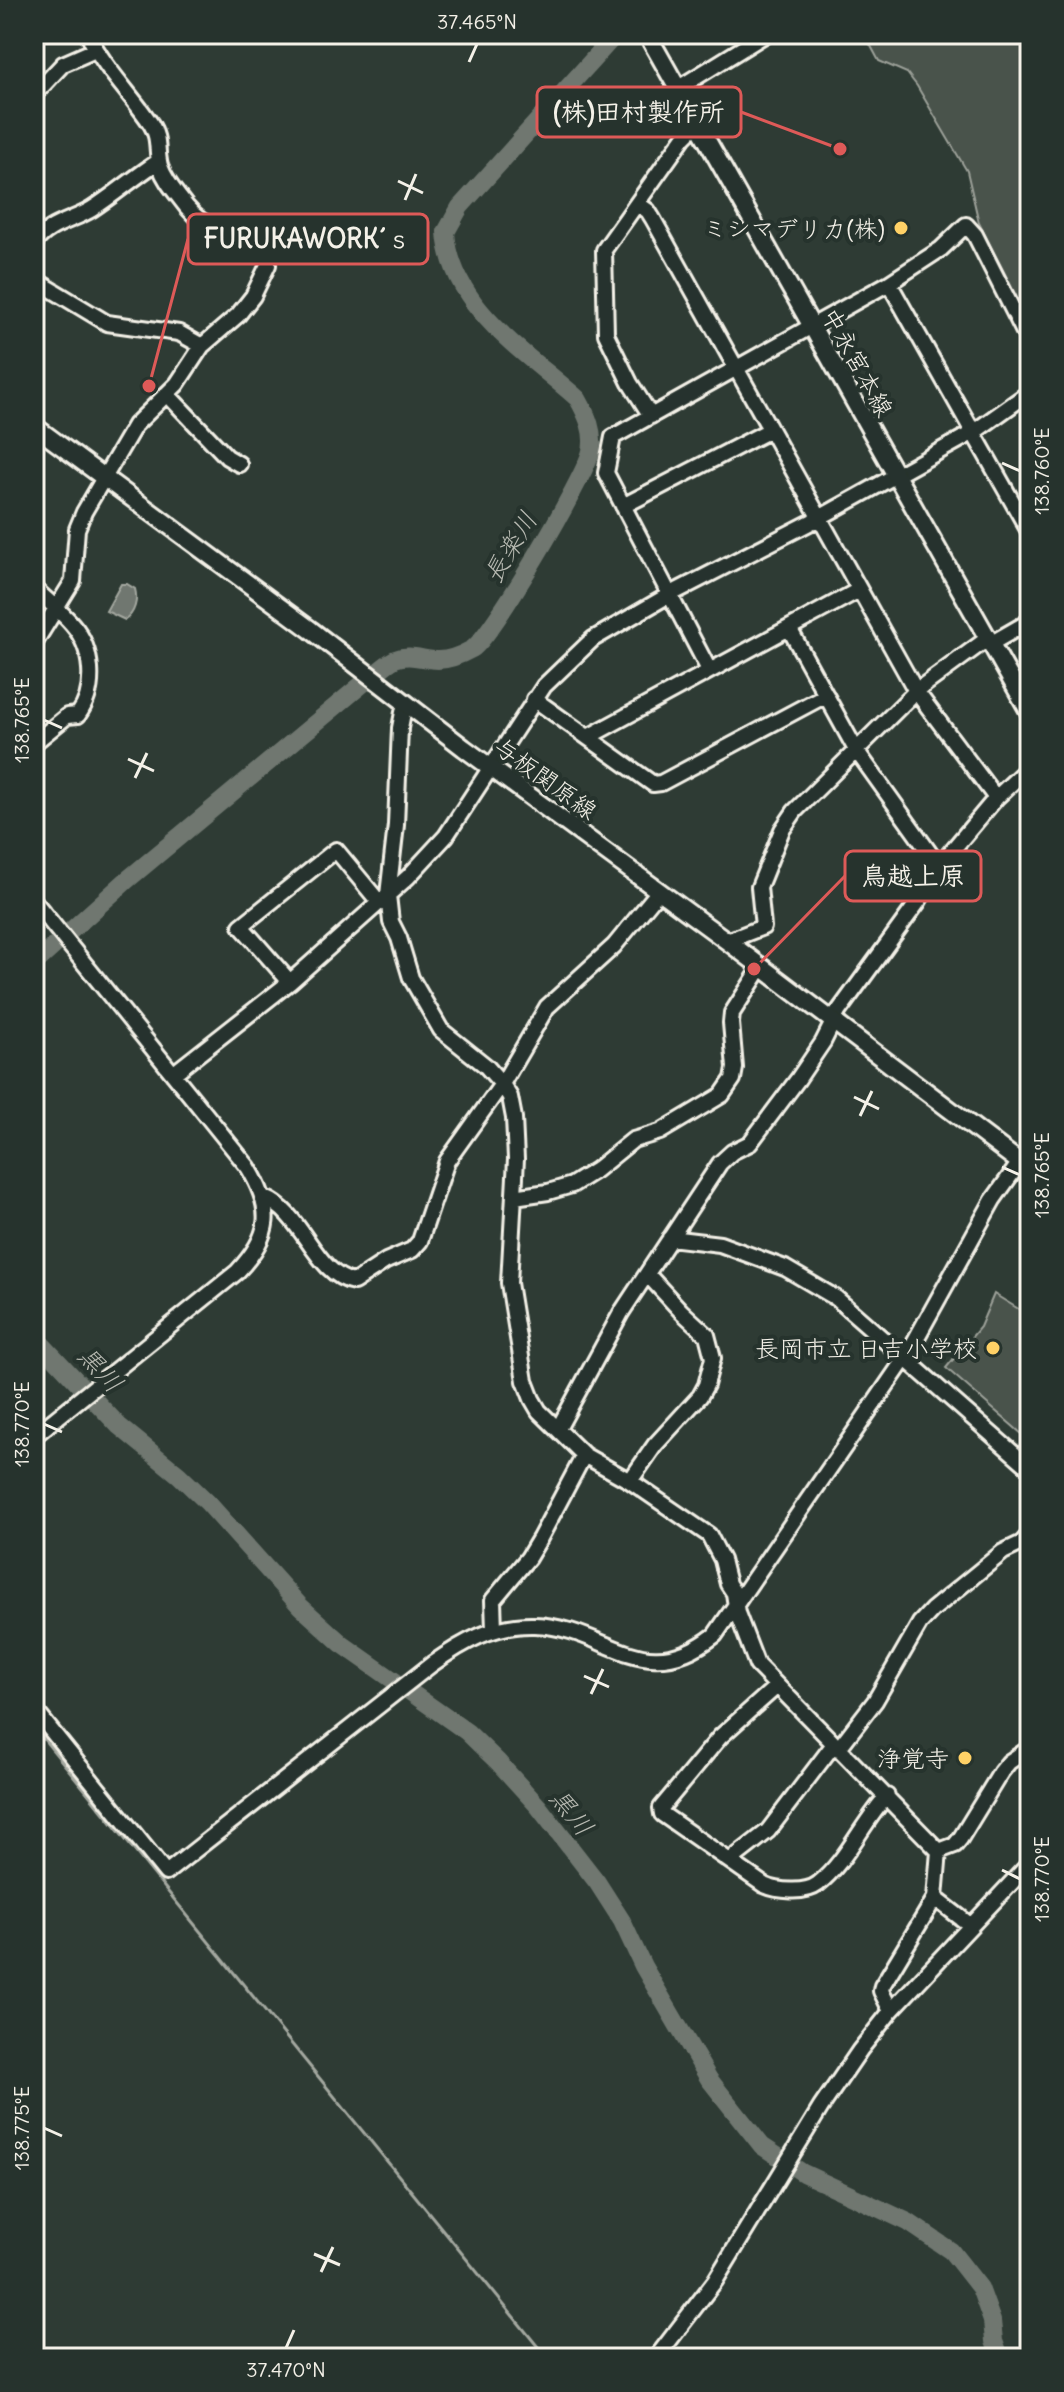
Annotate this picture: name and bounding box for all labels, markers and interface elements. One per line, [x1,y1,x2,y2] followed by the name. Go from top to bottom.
[437,9,517,34] text: 37.465°N
[537,87,741,137] callout: (株)田村製作所
[553,95,725,128] text: (株)田村製作所
[702,213,885,243] place label: ミシマデリカ(株)
[188,214,428,264] callout: FURUKAWORK´ｓ
[892,219,910,237] marker: ミシマデリカ(株)
[204,222,412,255] text: FURUKAWORK´ｓ
[816,302,900,422] street label: 中永宮本線
[1029,427,1054,515] text: 138.760°E
[476,505,544,589] water label: 長楽川
[9,677,34,763] text: 138.765°E
[489,731,603,825] street label: 与板関原線
[845,851,981,901] callout: 鳥越上原
[861,859,965,892] text: 鳥越上原
[1029,1132,1054,1218] text: 138.765°E
[755,1333,977,1363] place label: 長岡市立 日吉小学校
[71,1339,131,1399] water label: 黒川
[984,1339,1002,1357] marker: 長岡市立 日吉小学校
[9,1381,34,1467] text: 138.770°E
[877,1743,949,1773] place label: 浄覚寺
[956,1749,974,1767] marker: 浄覚寺
[543,1781,601,1843] water label: 黒川
[1029,1836,1054,1922] text: 138.770°E
[9,2086,34,2170] text: 138.775°E
[246,2357,326,2382] text: 37.470°N

